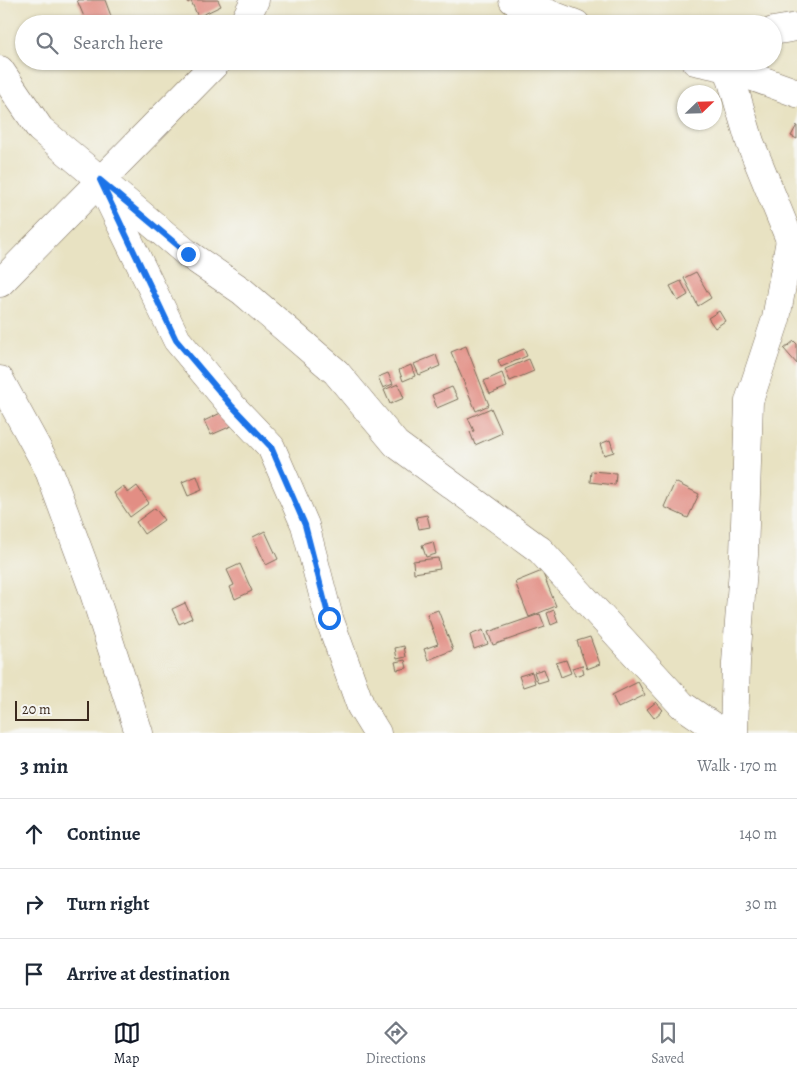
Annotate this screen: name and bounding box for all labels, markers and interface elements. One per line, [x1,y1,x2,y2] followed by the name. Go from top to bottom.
[15,15,782,70] search box
[33,29,61,57] icon: search
[73,30,163,56] text: Search here
[677,85,722,130] north arrow
[177,243,200,266] route end
[318,607,341,630] route start
[15,698,89,721] scale bar
[22,700,51,719] text: 20 m
[20,752,68,780] text: 3 min
[697,755,777,777] text: Walk · 170 m
[20,820,48,848] icon: ahead
[67,821,141,847] text: Continue
[739,823,777,845] text: 140 m
[20,890,48,918] icon: right
[67,891,149,917] text: Turn right
[745,893,777,915] text: 30 m
[20,960,48,988] icon: arrive
[67,961,230,987] text: Arrive at destination
[113,1019,141,1068] tab: Map
[366,1019,426,1068] tab: Directions
[651,1019,684,1068] tab: Saved

